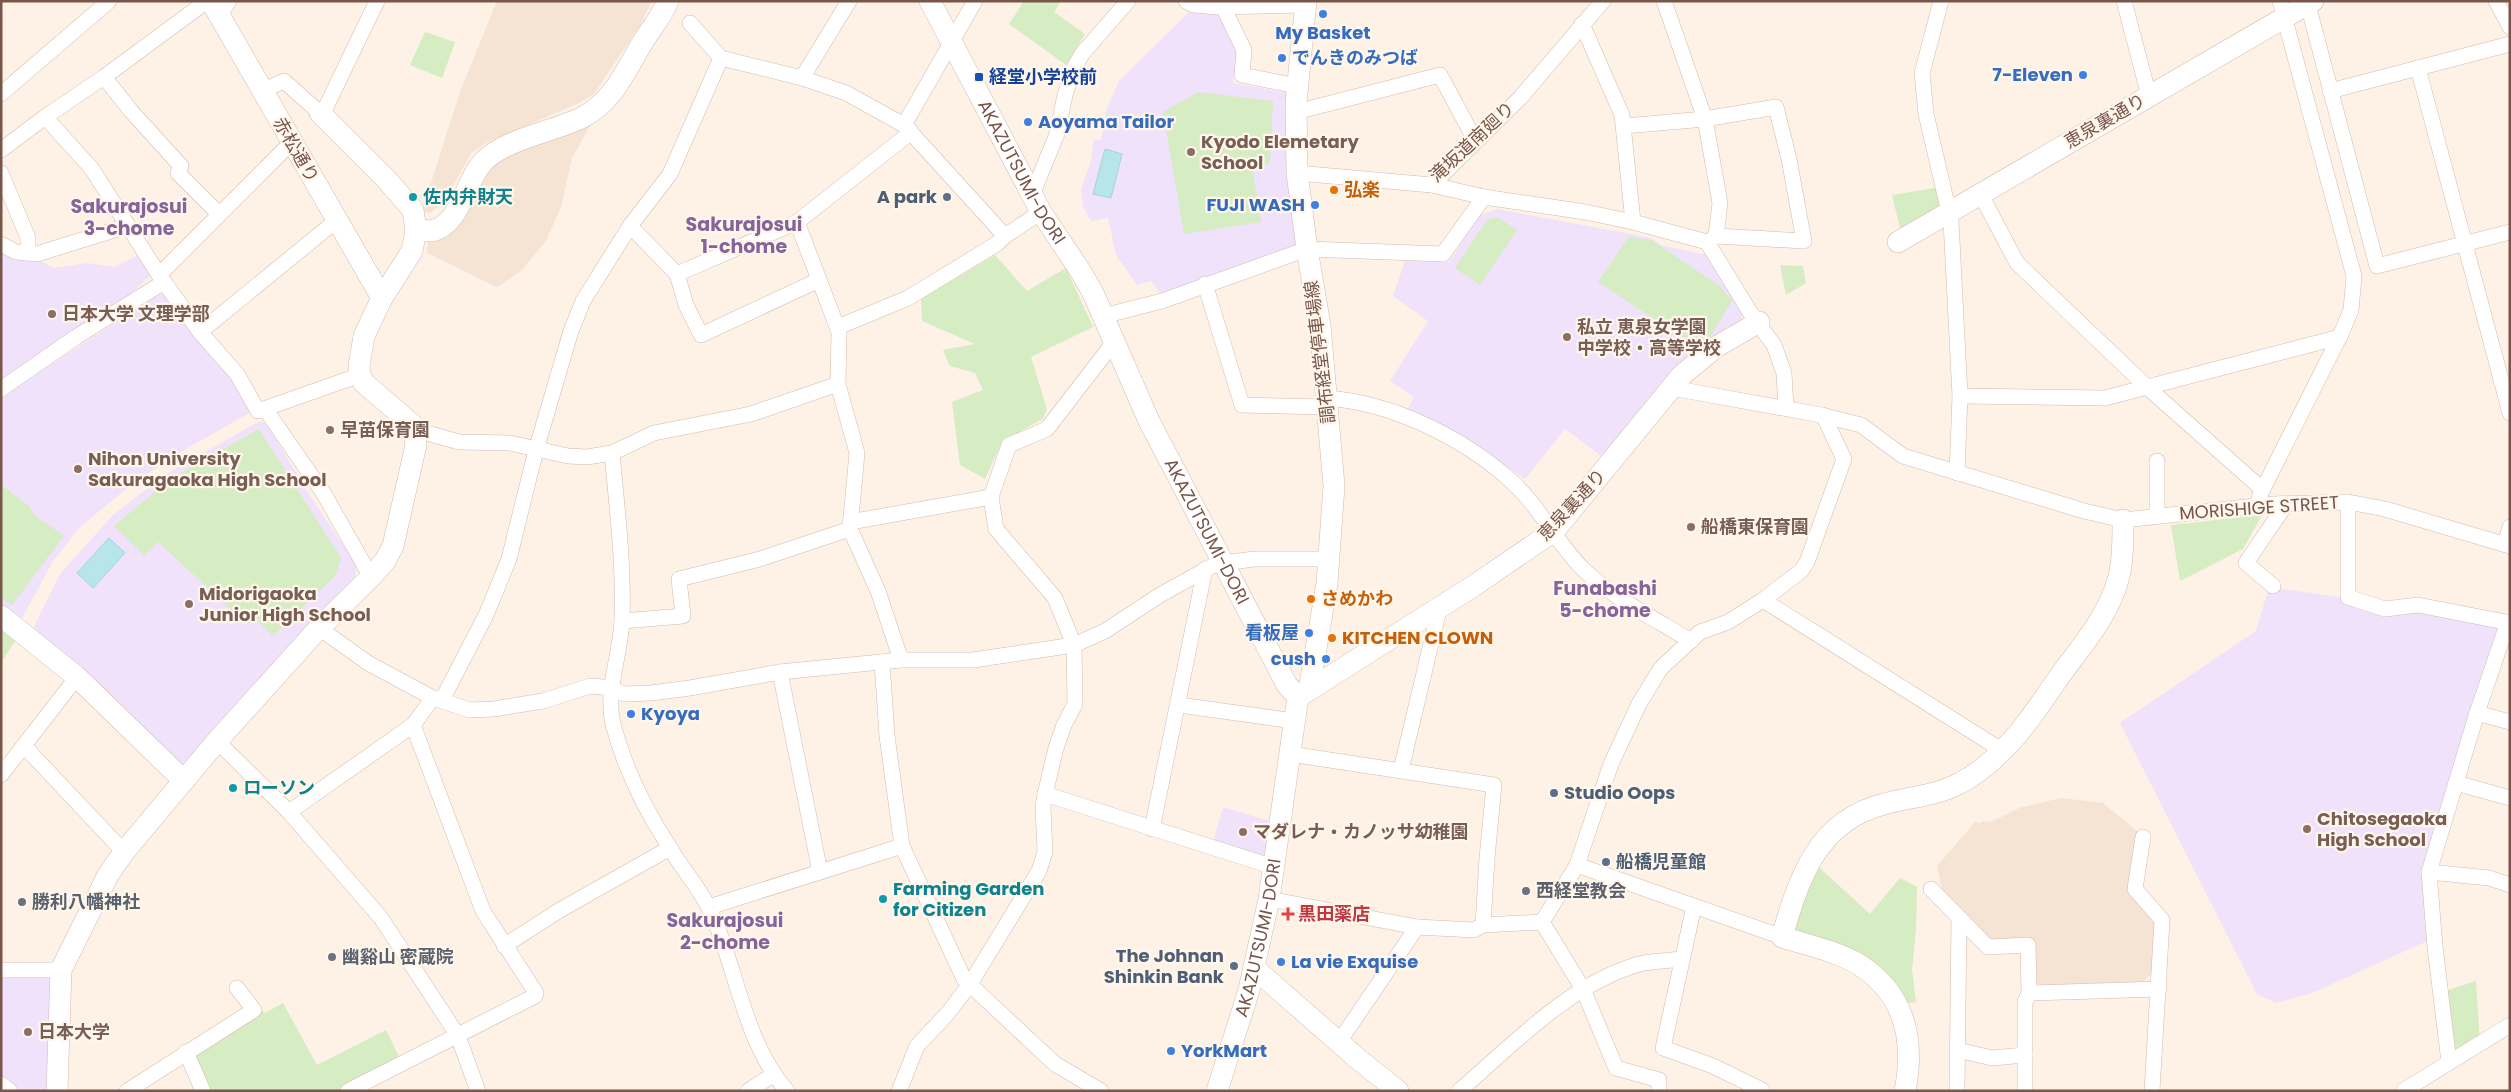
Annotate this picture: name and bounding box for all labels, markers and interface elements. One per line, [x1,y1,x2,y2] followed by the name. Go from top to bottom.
[1317,8,1329,20] marker: My Basket
[1275,20,1371,45] place label: My Basket
[1292,45,1418,70] place label: でんきのみつば
[1276,52,1288,64] marker: でんきのみつば
[1992,62,2073,87] place label: 7-Eleven
[989,64,1097,89] place label: 経堂小学校前
[2077,69,2089,81] marker: 7-Eleven
[973,71,985,83] marker: 経堂小学校前
[2060,87,2150,154] street label: 恵泉裏通り
[972,95,1072,249] street label: AKAZUTSUMI-DORI
[1424,96,1520,188] street label: 滝坂道南廻り
[1038,109,1174,134] place label: Aoyama Tailor
[268,112,325,187] street label: 赤松通り
[1022,116,1034,128] marker: Aoyama Tailor
[1201,129,1359,175] place label: Kyodo Elemetary School
[1185,146,1197,158] marker: Kyodo Elemetary School
[1344,177,1380,202] place label: 弘楽
[423,184,513,209] place label: 佐内弁財天
[877,184,938,209] place label: A park
[1328,184,1340,196] marker: 弘楽
[407,191,419,203] marker: 佐内弁財天
[941,191,953,203] marker: A park
[1207,192,1305,217] place label: FUJI WASH
[71,193,187,242] district label: Sakurajosui 3-chome
[1309,199,1321,211] marker: FUJI WASH
[686,211,802,260] district label: Sakurajosui 1-chome
[1298,279,1341,425] street label: 調布経堂停車場線
[62,301,210,326] place label: 日本大学 文理学部
[46,308,58,320] marker: 日本大学 文理学部
[1577,314,1721,360] place label: 私立 恵泉女学園 中学校・高等学校
[1561,331,1573,343] marker: 私立 恵泉女学園 中学校・高等学校
[340,417,430,442] place label: 早苗保育園
[324,424,336,436] marker: 早苗保育園
[88,446,327,492] place label: Nihon University Sakuragaoka High School
[1159,454,1256,609] street label: AKAZUTSUMI-DORI
[72,463,84,475] marker: Nihon University Sakuragaoka High School
[1532,463,1611,546] street label: 恵泉裏通り
[2178,489,2340,526] street label: MORISHIGE STREET
[1701,514,1809,539] place label: 船橋東保育園
[1685,521,1697,533] marker: 船橋東保育園
[1553,575,1657,624] district label: Funabashi 5-chome
[199,581,371,627] place label: Midorigaoka Junior High School
[1321,586,1393,611] place label: さめかわ
[1305,593,1317,605] marker: さめかわ
[183,598,195,610] marker: Midorigaoka Junior High School
[1245,620,1299,645] place label: 看板屋
[1342,625,1493,650] place label: KITCHEN CLOWN
[1303,627,1315,639] marker: 看板屋
[1326,632,1338,644] marker: KITCHEN CLOWN
[1271,646,1316,671] place label: cush
[1320,653,1332,665] marker: cush
[641,701,700,726] place label: Kyoya
[625,708,637,720] marker: Kyoya
[243,775,315,800] place label: ローソン
[1564,780,1675,805] place label: Studio Oops
[227,782,239,794] marker: ローソン
[1548,787,1560,799] marker: Studio Oops
[2317,806,2447,852] place label: Chitosegaoka High School
[1253,819,1469,844] place label: マダレナ・カノッサ幼稚園
[2301,823,2313,835] marker: Chitosegaoka High School
[1237,826,1249,838] marker: マダレナ・カノッサ幼稚園
[1616,849,1706,874] place label: 船橋児童館
[1600,856,1612,868] marker: 船橋児童館
[1228,857,1287,1020] street label: AKAZUTSUMI-DORI
[893,876,1044,922] place label: Farming Garden for Citizen
[1536,878,1626,903] place label: 西経堂教会
[1520,885,1532,897] marker: 西経堂教会
[32,889,140,914] place label: 勝利八幡神社
[877,893,889,905] marker: Farming Garden for Citizen
[16,896,28,908] marker: 勝利八幡神社
[1298,901,1370,926] place label: 黒田薬店
[667,907,783,956] district label: Sakurajosui 2-chome
[1282,908,1294,920] marker: 黒田薬店
[1104,943,1225,989] place label: The Johnan Shinkin Bank
[342,944,454,969] place label: 幽谿山 密蔵院
[1291,949,1418,974] place label: La vie Exquise
[326,951,338,963] marker: 幽谿山 密蔵院
[1275,956,1287,968] marker: La vie Exquise
[1228,960,1240,972] marker: The Johnan Shinkin Bank
[38,1019,110,1044] place label: 日本大学
[22,1026,34,1038] marker: 日本大学
[1181,1038,1267,1063] place label: YorkMart
[1165,1045,1177,1057] marker: YorkMart

